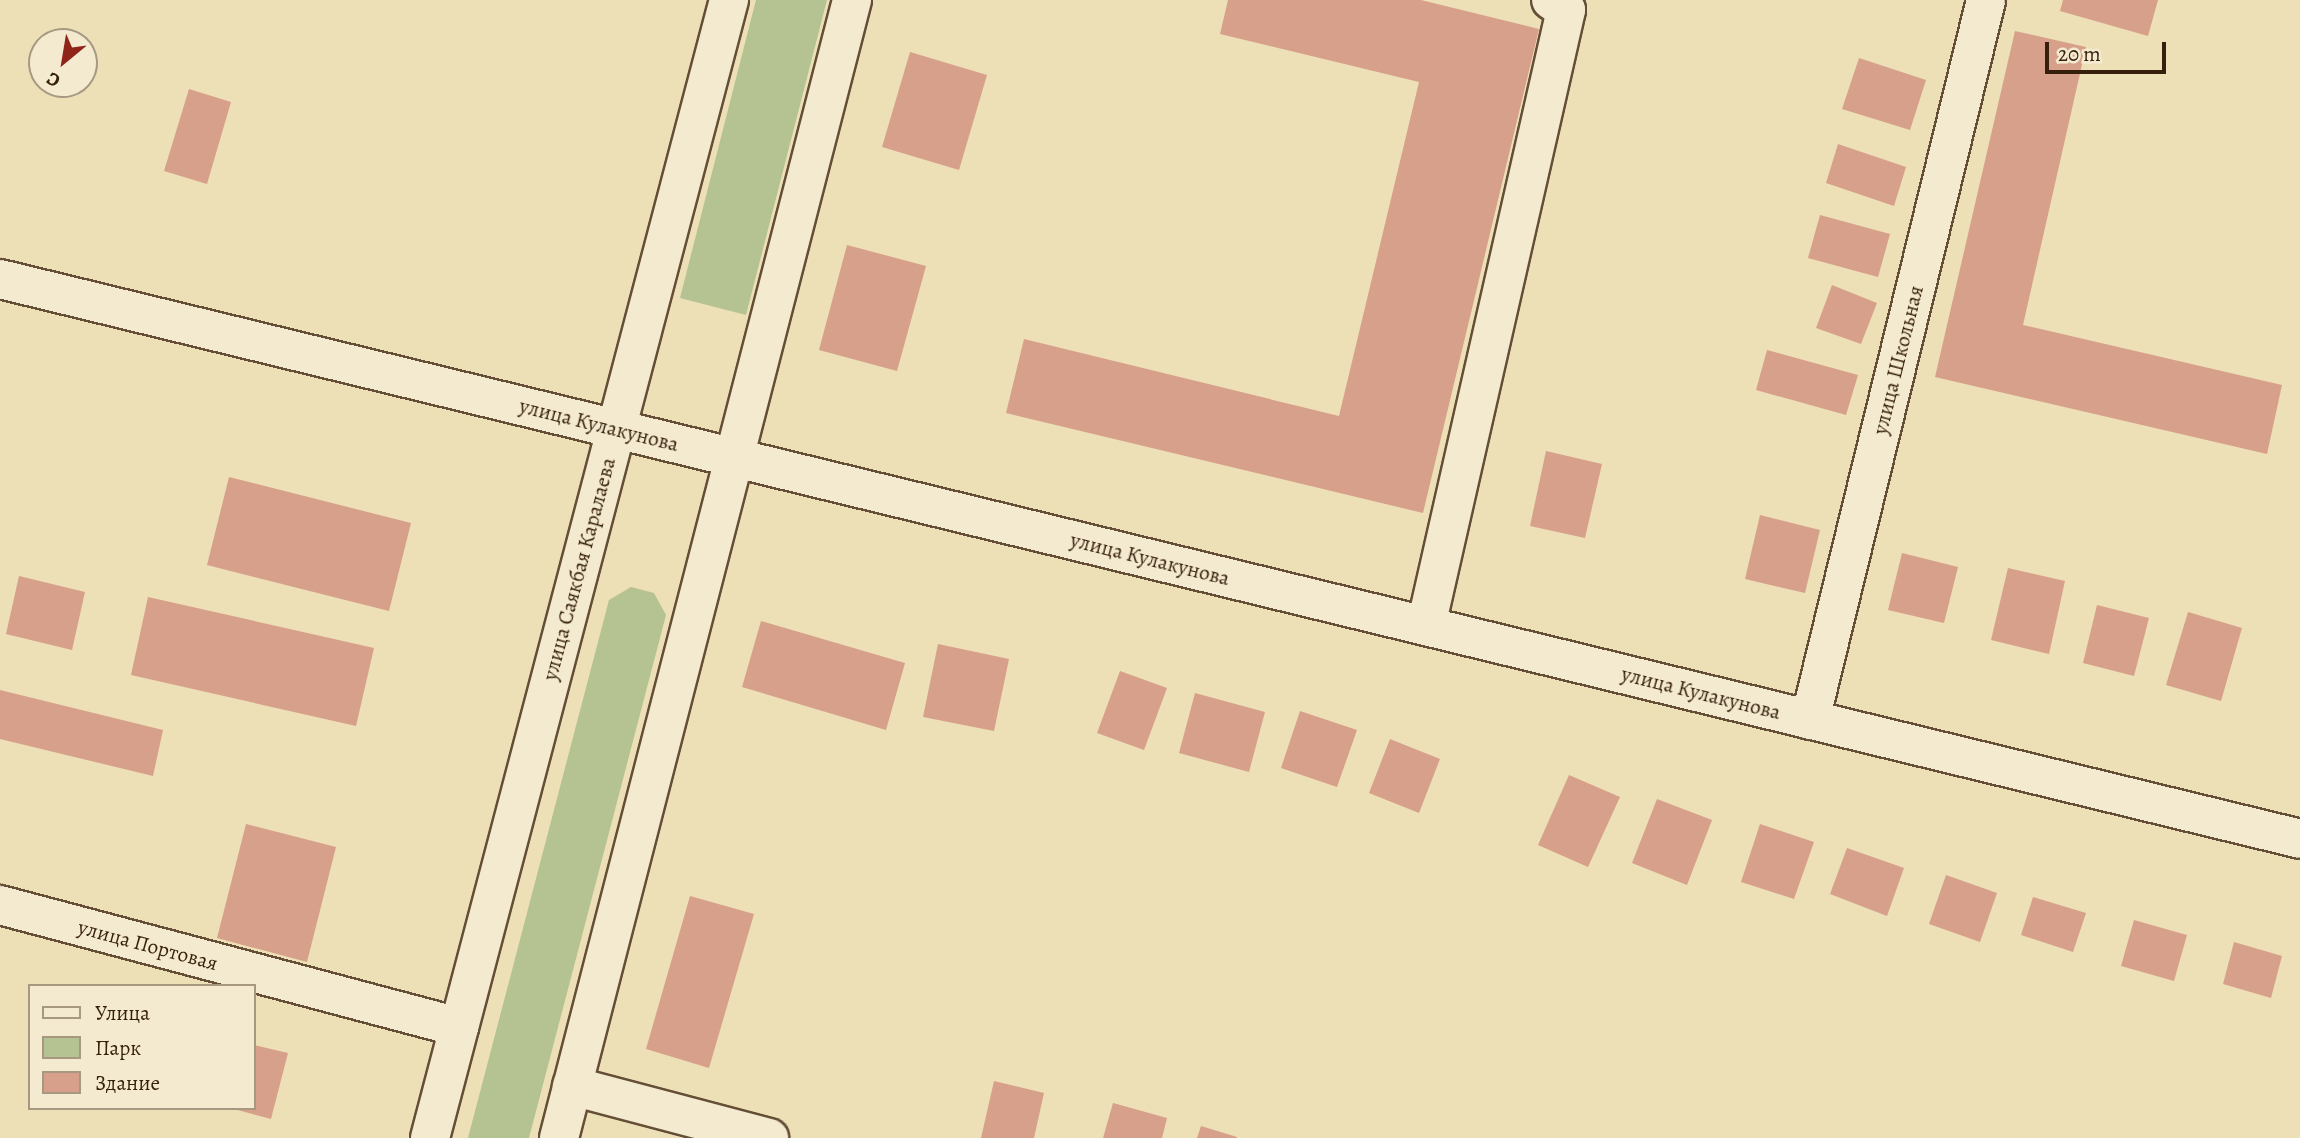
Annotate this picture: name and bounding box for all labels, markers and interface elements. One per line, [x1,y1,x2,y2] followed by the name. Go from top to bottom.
[28,28,98,98] north arrow
[2048,28,2169,72] scale bar
[2058,40,2101,68] text: 20 m
[42,65,65,94] text: С
[1867,283,1929,437] street label: улица Школьная
[517,393,681,457] street label: улица Кулакунова
[537,455,621,683] street label: улица Саякбая Каралаева
[1068,527,1232,591] street label: улица Кулакунова
[1619,661,1783,725] street label: улица Кулакунова
[75,914,221,976] street label: улица Портовая
[28,984,256,1110] legend
[95,999,150,1027] text: Улица
[95,1034,141,1062] text: Парк
[95,1069,160,1097] text: Здание

